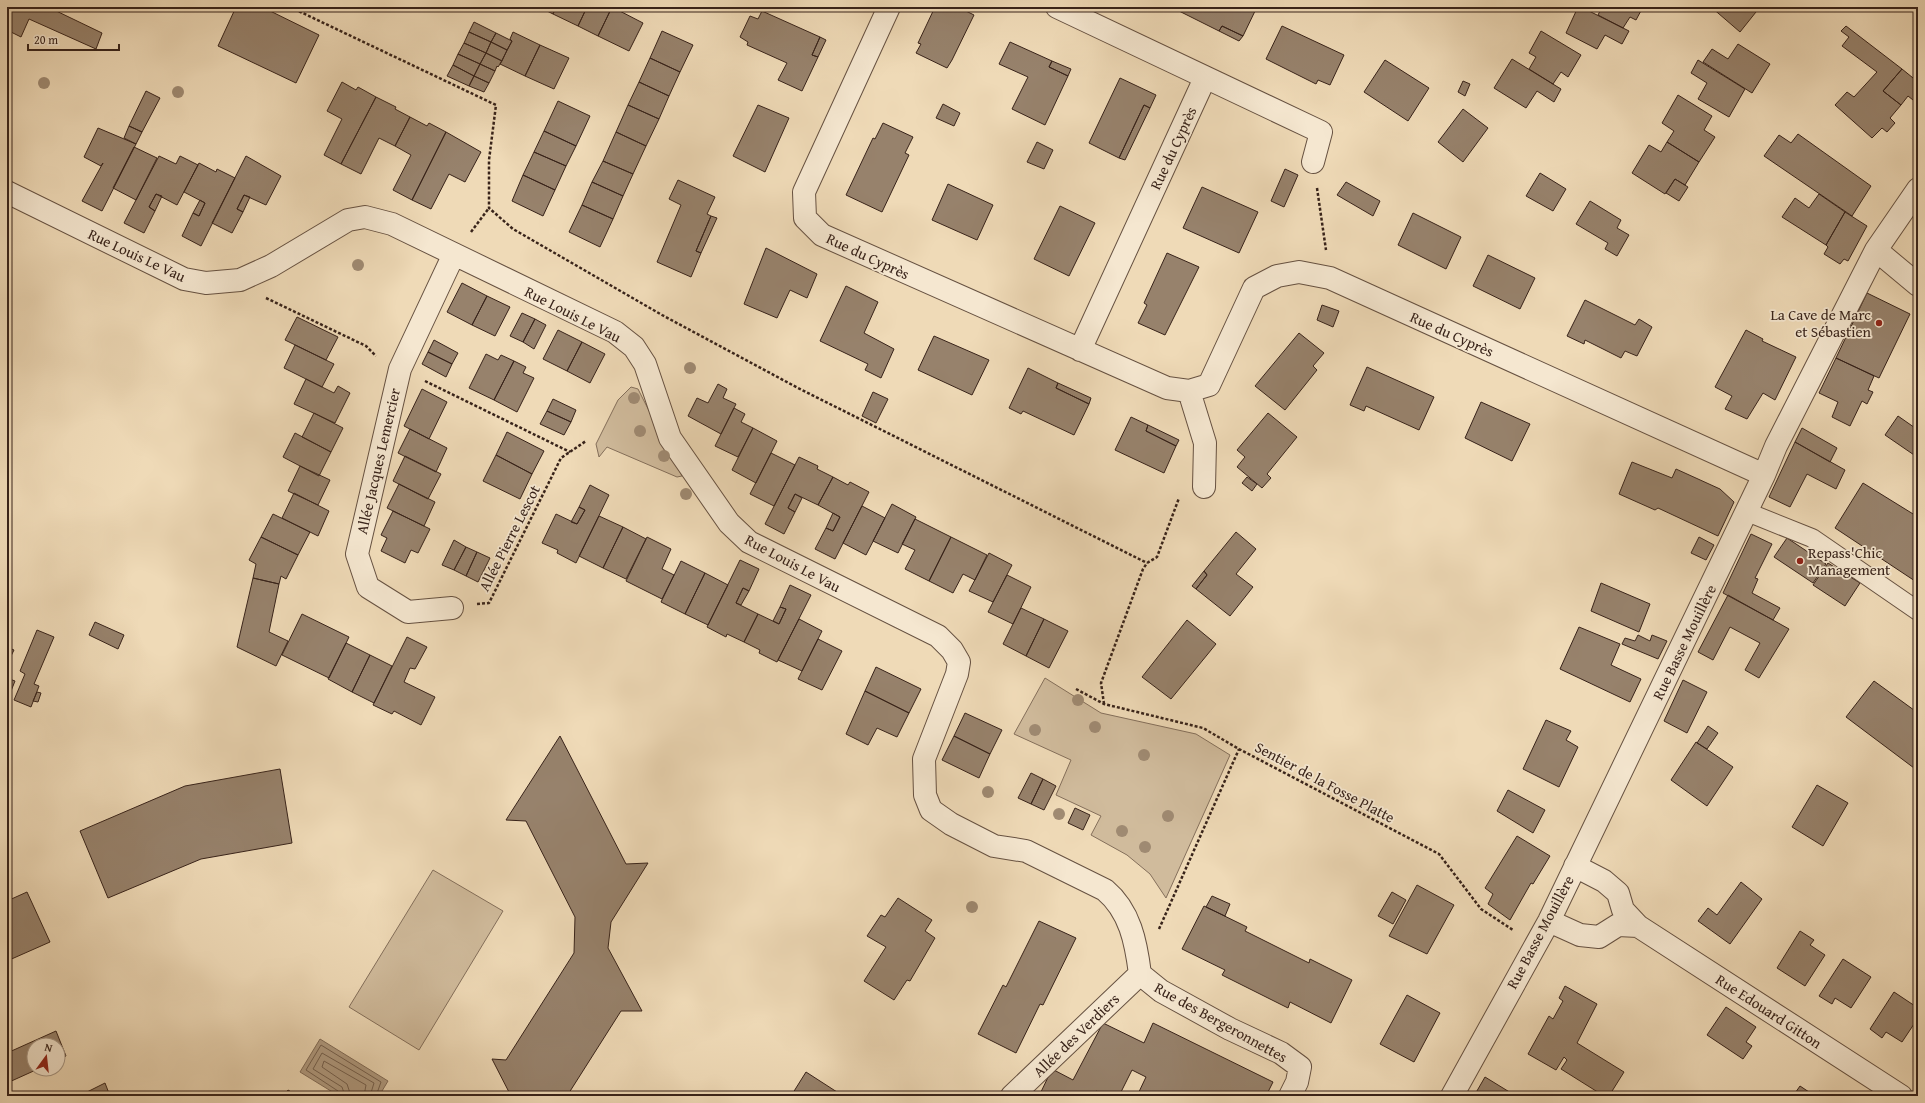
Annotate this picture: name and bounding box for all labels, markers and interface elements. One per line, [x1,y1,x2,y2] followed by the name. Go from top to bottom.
[28,26,119,52] scale bar
[34,31,58,48] text: 20 m
[1145,103,1201,193] street label: Rue du Cyprès
[85,223,190,287] street label: Rue Louis Le Vau
[823,228,913,284] street label: Rue du Cyprès
[521,281,626,348] street label: Rue Louis Le Vau
[1770,304,1872,342] place label: La Cave de Marc et Sébastien
[1407,306,1497,362] street label: Rue du Cyprès
[1874,318,1884,328] marker: La Cave de Marc et Sébastien
[351,386,405,536] street label: Allée Jacques Lemercier
[473,481,545,595] street label: Allée Pierre Lescot
[742,529,845,597] street label: Rue Louis Le Vau
[1808,542,1891,580] place label: Repass'Chic Management
[1795,556,1805,566] marker: Repass'Chic Management
[1647,581,1721,703] street label: Rue Basse Mouillère
[1251,736,1399,828] street label: Sentier de la Fosse Platte
[1501,872,1579,992] street label: Rue Basse Mouillère
[1712,969,1827,1054] street label: Rue Edouard Gitton
[1151,977,1291,1067] street label: Rue des Bergeronnettes
[1028,988,1124,1082] street label: Allée des Verdiers
[26,1037,66,1077] north arrow
[43,1039,55,1056] text: N

